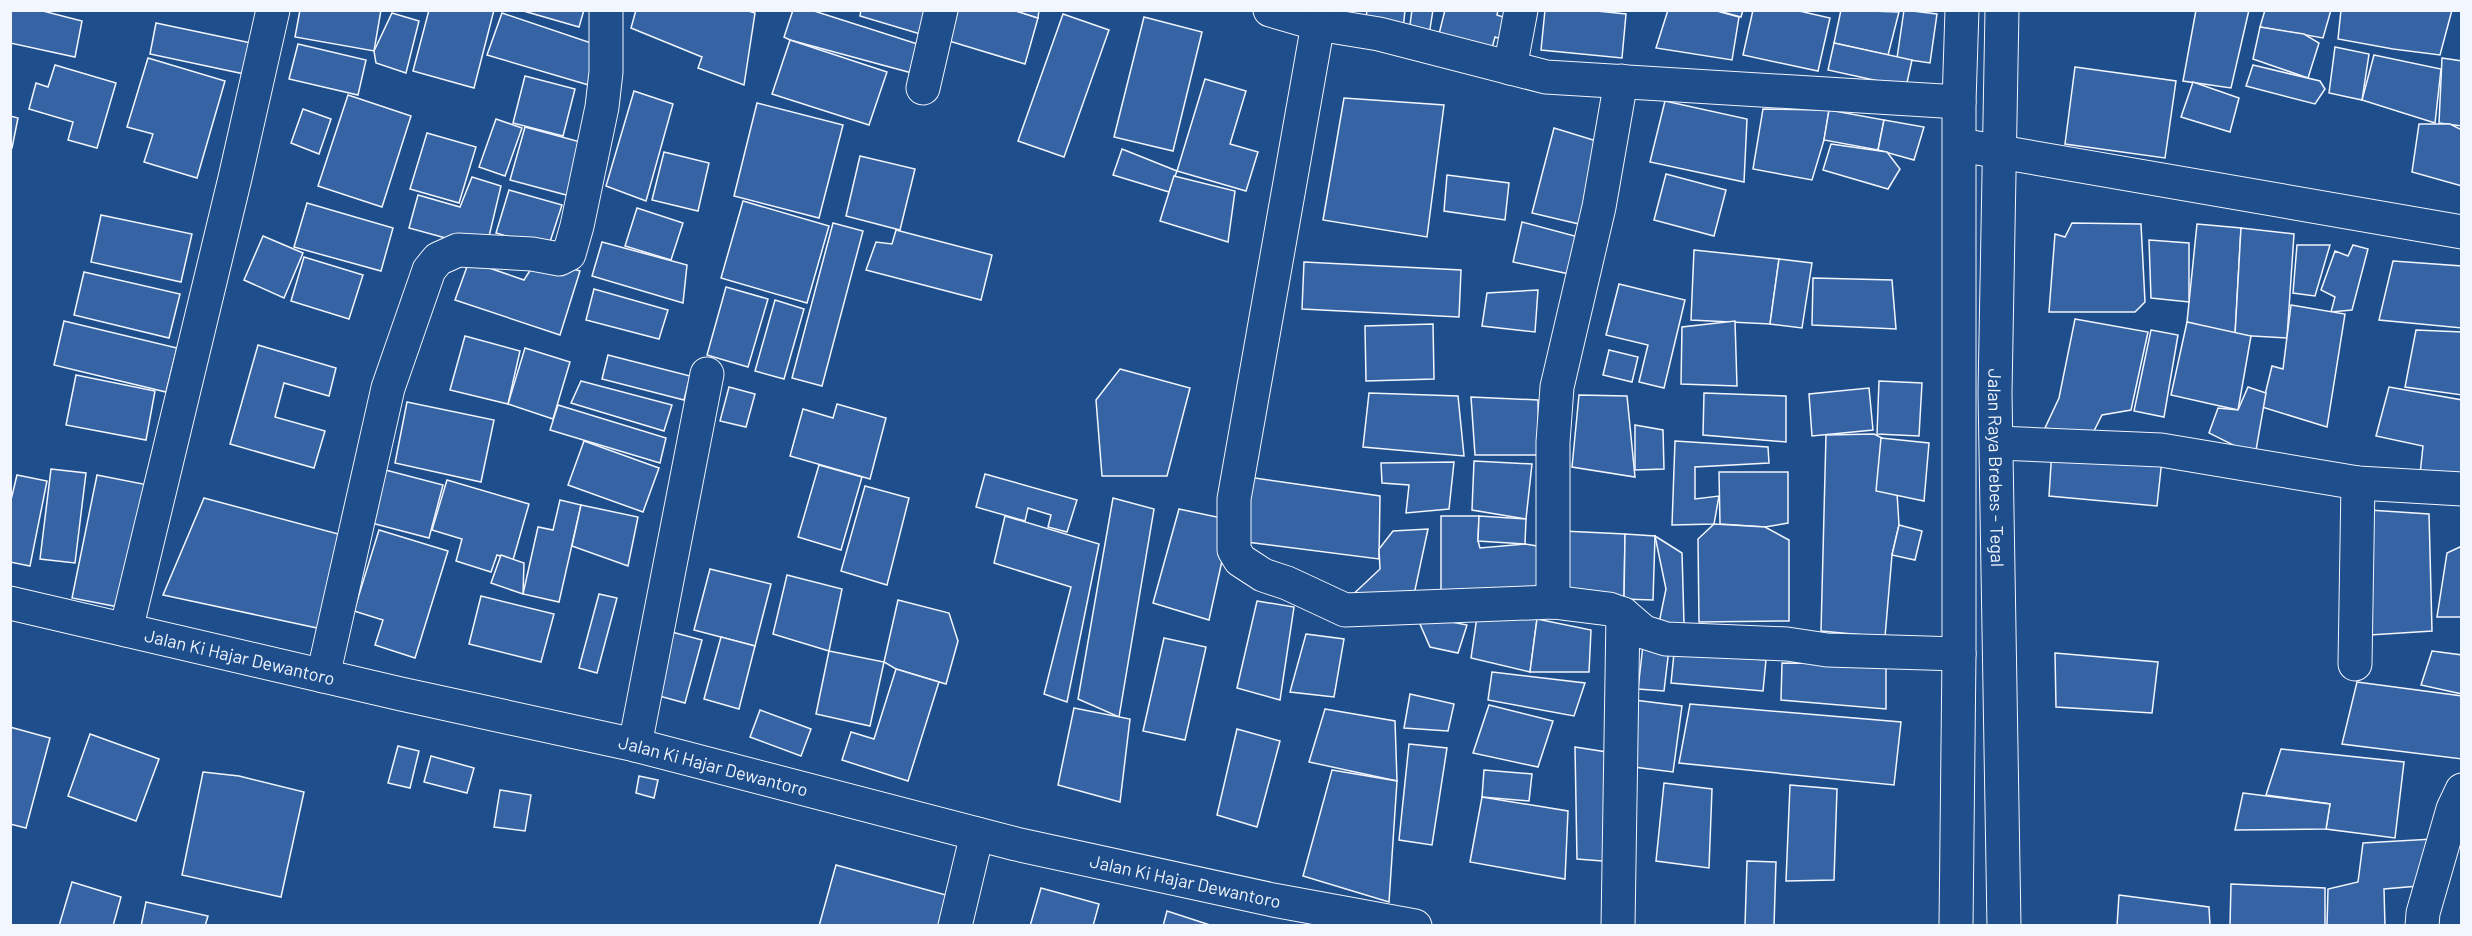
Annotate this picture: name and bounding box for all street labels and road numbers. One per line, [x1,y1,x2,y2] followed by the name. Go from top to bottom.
[1984,369,2009,567] street label: Jalan Raya Brebes - Tegal
[142,624,337,689] street label: Jalan Ki Hajar Dewantoro
[617,731,810,801] street label: Jalan Ki Hajar Dewantoro
[1088,849,1283,912] street label: Jalan Ki Hajar Dewantoro

